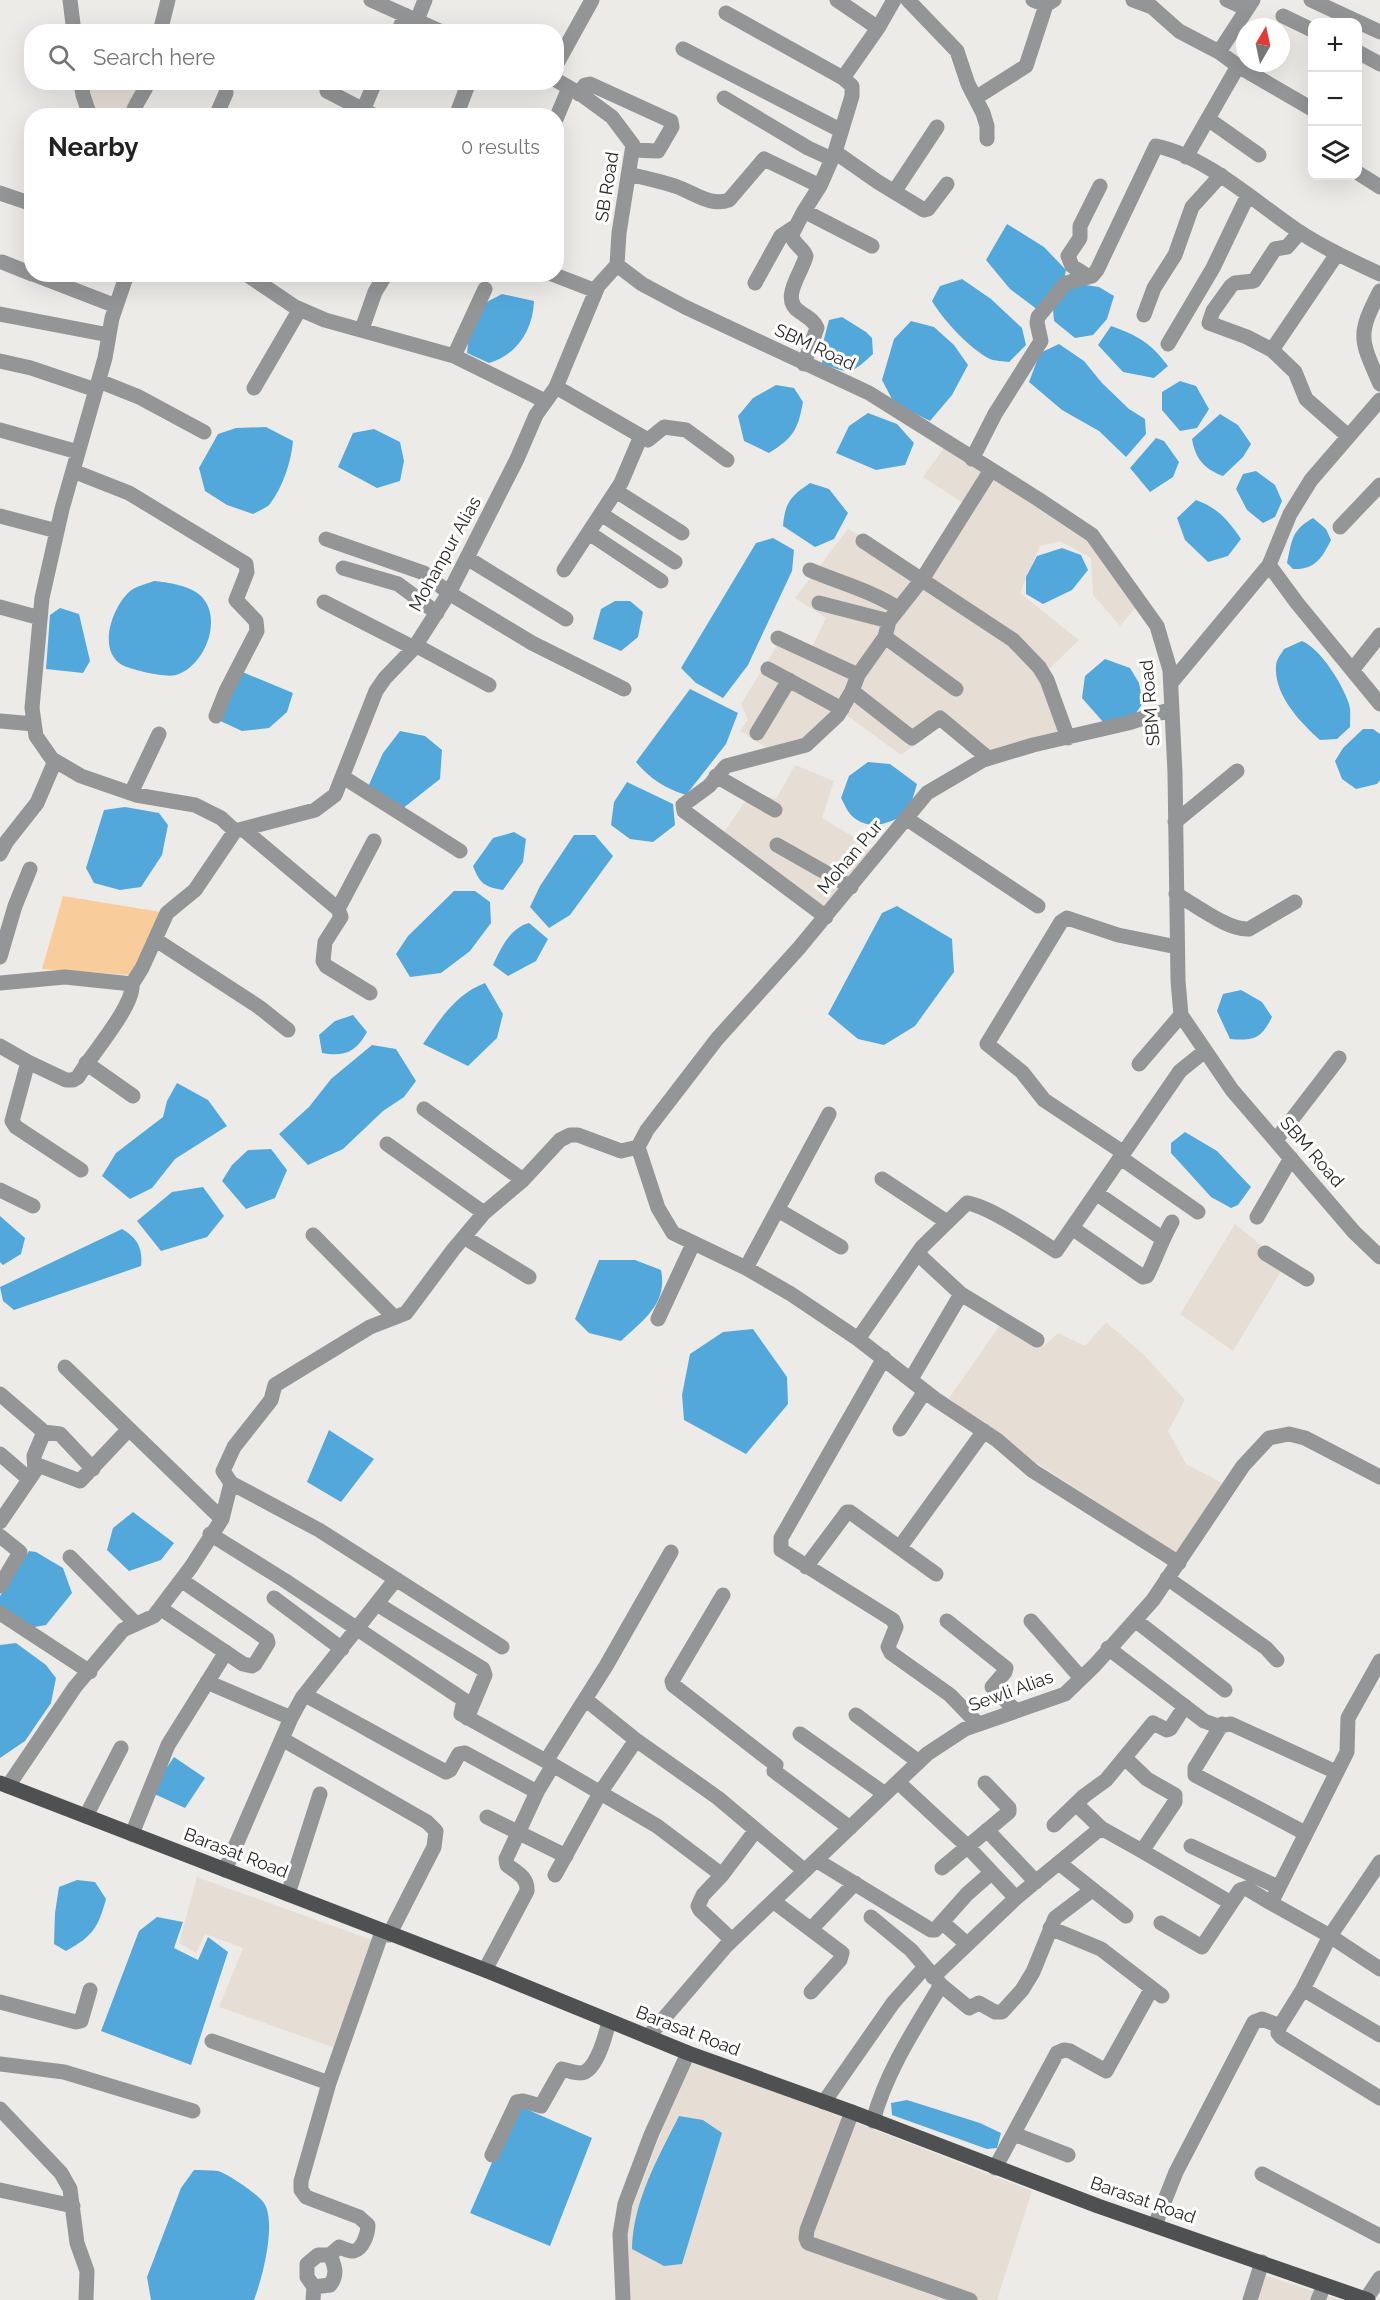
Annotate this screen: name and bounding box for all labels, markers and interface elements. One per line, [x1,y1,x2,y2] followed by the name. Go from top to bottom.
[1236,18,1290,72] north arrow
[1308,18,1362,180] map controls
[1308,18,1362,72] button: +
[24,24,564,90] search box
[45,41,78,74] icon: search
[93,44,215,70] text: Search here
[1308,72,1362,126] button: −
[1308,126,1362,180] button: layers
[48,132,138,162] text: Nearby
[461,135,540,159] text: 0 results
[591,150,622,223] street label: SB Road
[772,319,859,374] street label: SBM Road
[404,492,485,615] street label: Mohanpur Alias
[1135,659,1164,747] street label: SBM Road
[813,815,887,898] street label: Mohan Pur
[1276,1112,1349,1191] street label: SBM Road
[966,1665,1056,1715] street label: Sewli Alias
[181,1823,291,1882] street label: Barasat Road
[633,2001,743,2060] street label: Barasat Road
[1088,2172,1199,2227] street label: Barasat Road

